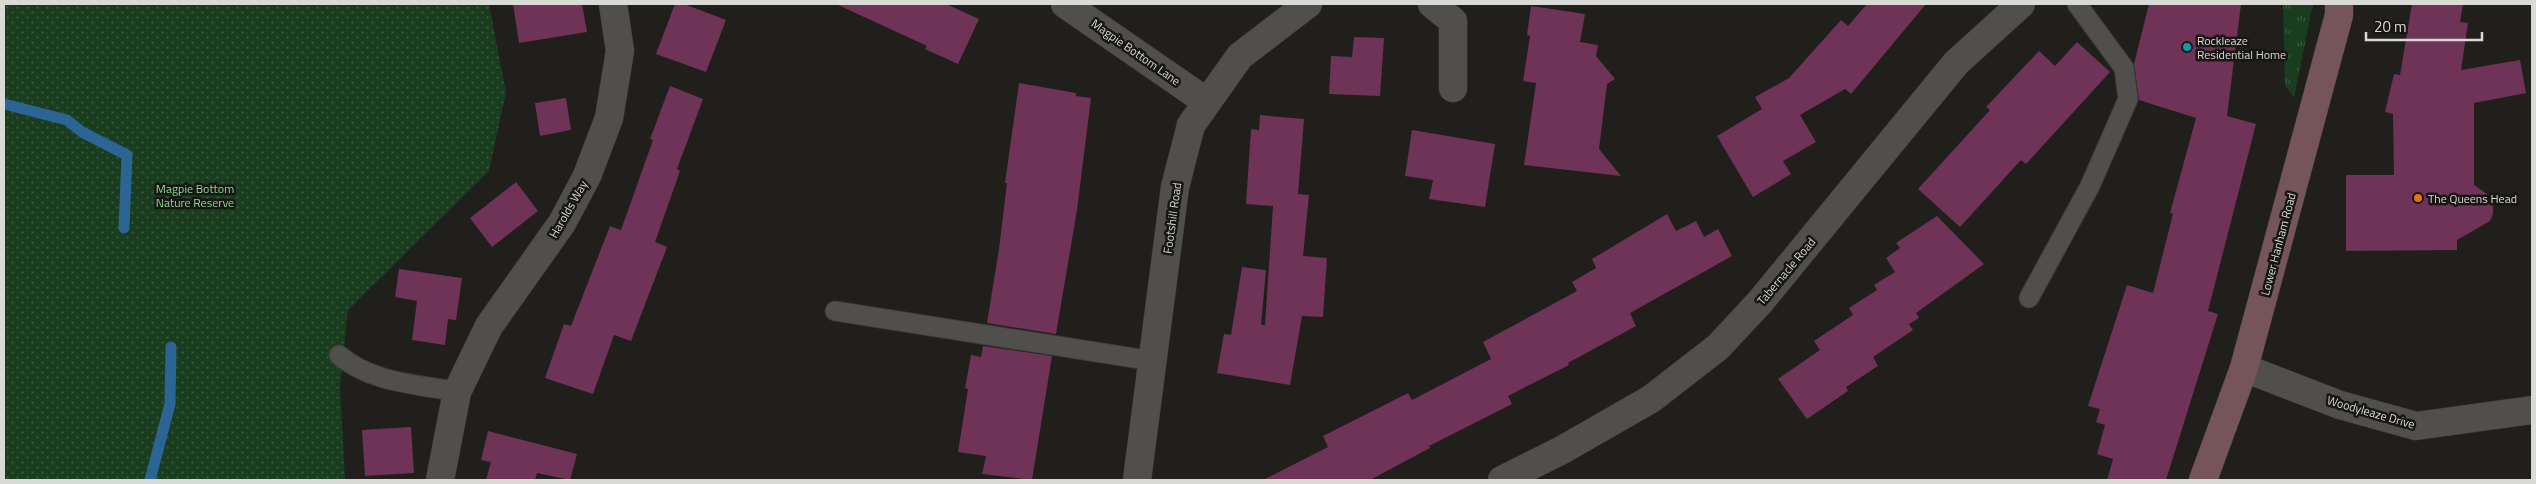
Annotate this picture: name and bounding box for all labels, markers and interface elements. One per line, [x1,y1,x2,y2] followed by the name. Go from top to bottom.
[2366,10,2482,42] scale bar
[1087,14,1185,90] street label: Magpie Bottom Lane
[2374,15,2407,38] text: 20 m
[2197,31,2286,64] place label: Rockleaze Residential Home
[2181,41,2193,53] marker: Rockleaze Residential Home
[544,176,592,241] street label: Harolds Way
[156,179,234,212] park label: Magpie Bottom Nature Reserve
[1158,181,1186,255] street label: Footshill Road
[2428,189,2517,208] place label: The Queens Head
[2255,191,2301,297] street label: Lower Hanham Road
[2412,192,2424,204] marker: The Queens Head
[1752,233,1820,309] street label: Tabernacle Road
[2325,390,2417,434] street label: Woodyleaze Drive

